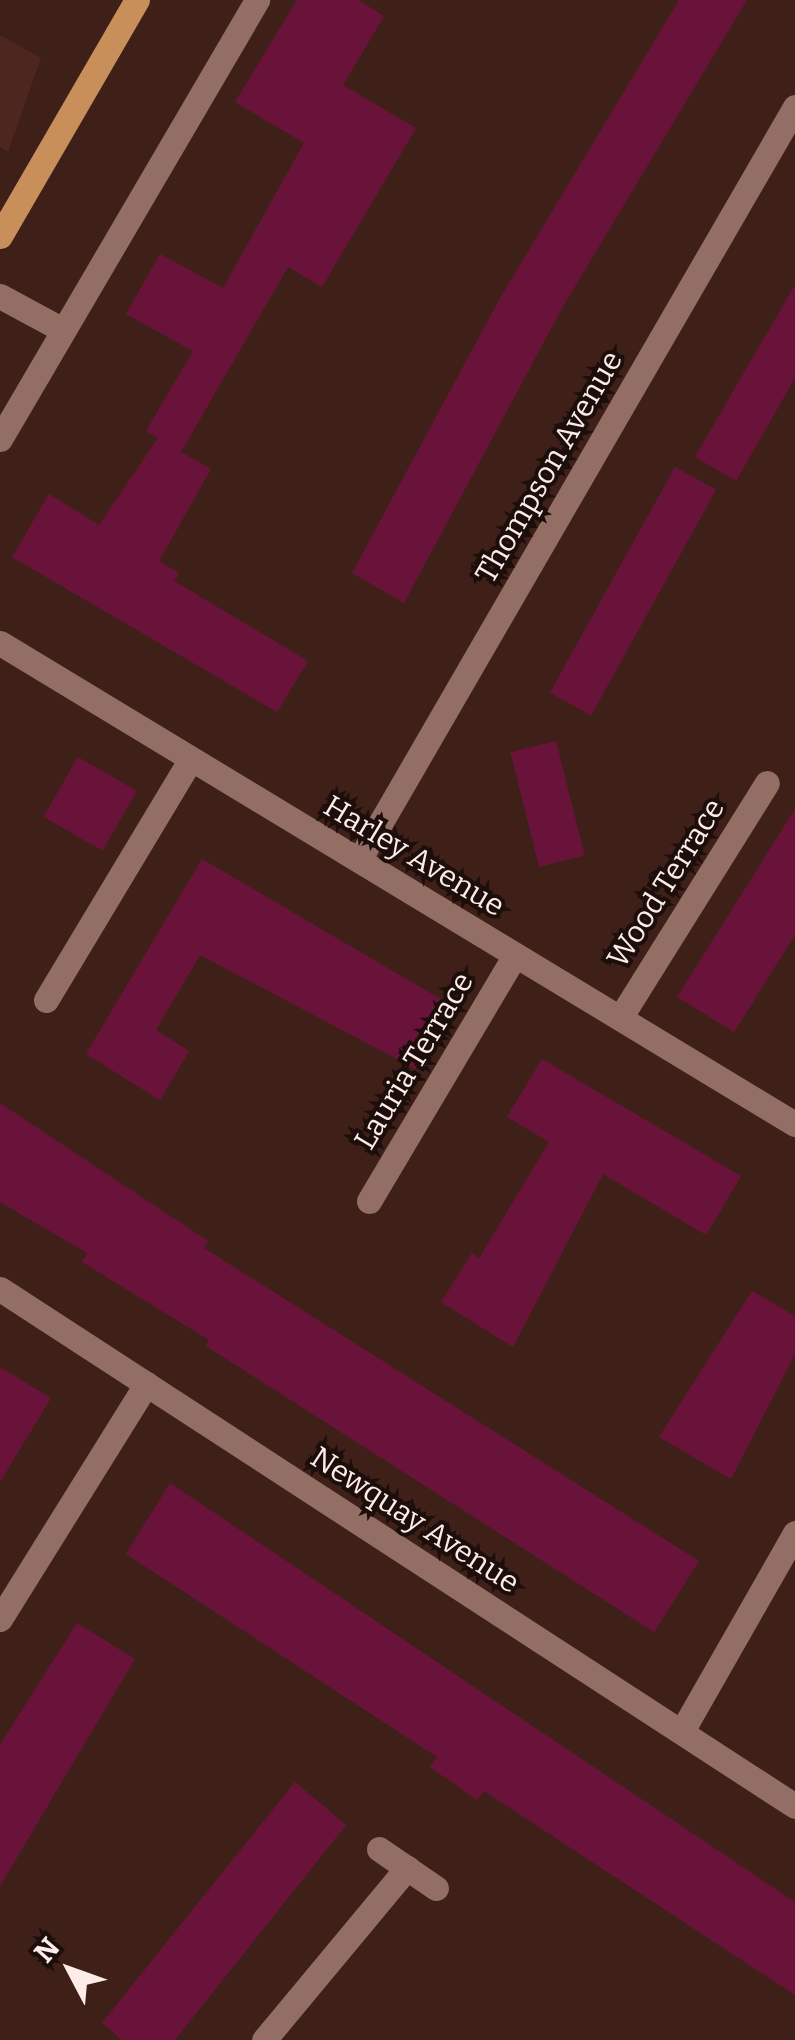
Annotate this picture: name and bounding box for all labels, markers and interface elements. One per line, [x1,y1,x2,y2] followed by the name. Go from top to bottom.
[468,345,630,589] street label: Thompson Avenue
[317,788,511,924] street label: Harley Avenue
[600,792,732,974] street label: Wood Terrace
[347,966,481,1156] street label: Lauria Terrace
[304,1439,526,1601] street label: Newquay Avenue
[20,1920,120,2020] north arrow
[27,1931,67,1969] text: N

